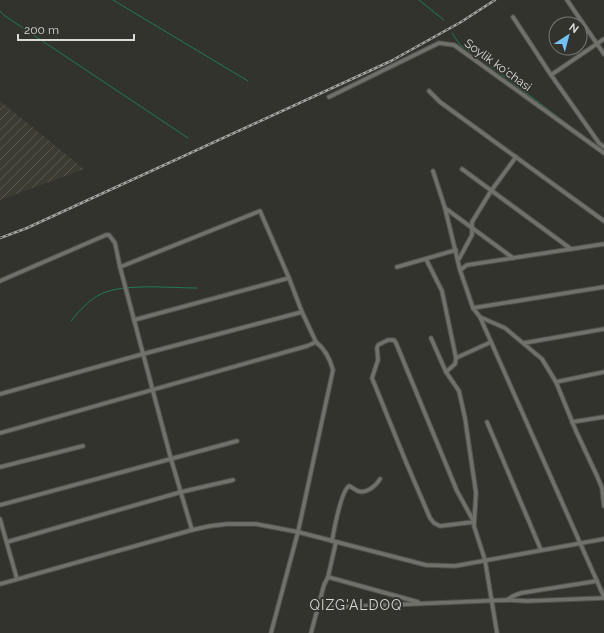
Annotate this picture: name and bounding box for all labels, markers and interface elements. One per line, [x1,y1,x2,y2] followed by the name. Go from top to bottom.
[18,16,134,42] scale bar
[548,16,588,56] north arrow
[566,21,581,36] text: N
[24,23,59,37] text: 200 m
[462,36,534,94] street label: Soylik ko'chasi
[309,597,403,613] district label: QIZG'ALDOQ

